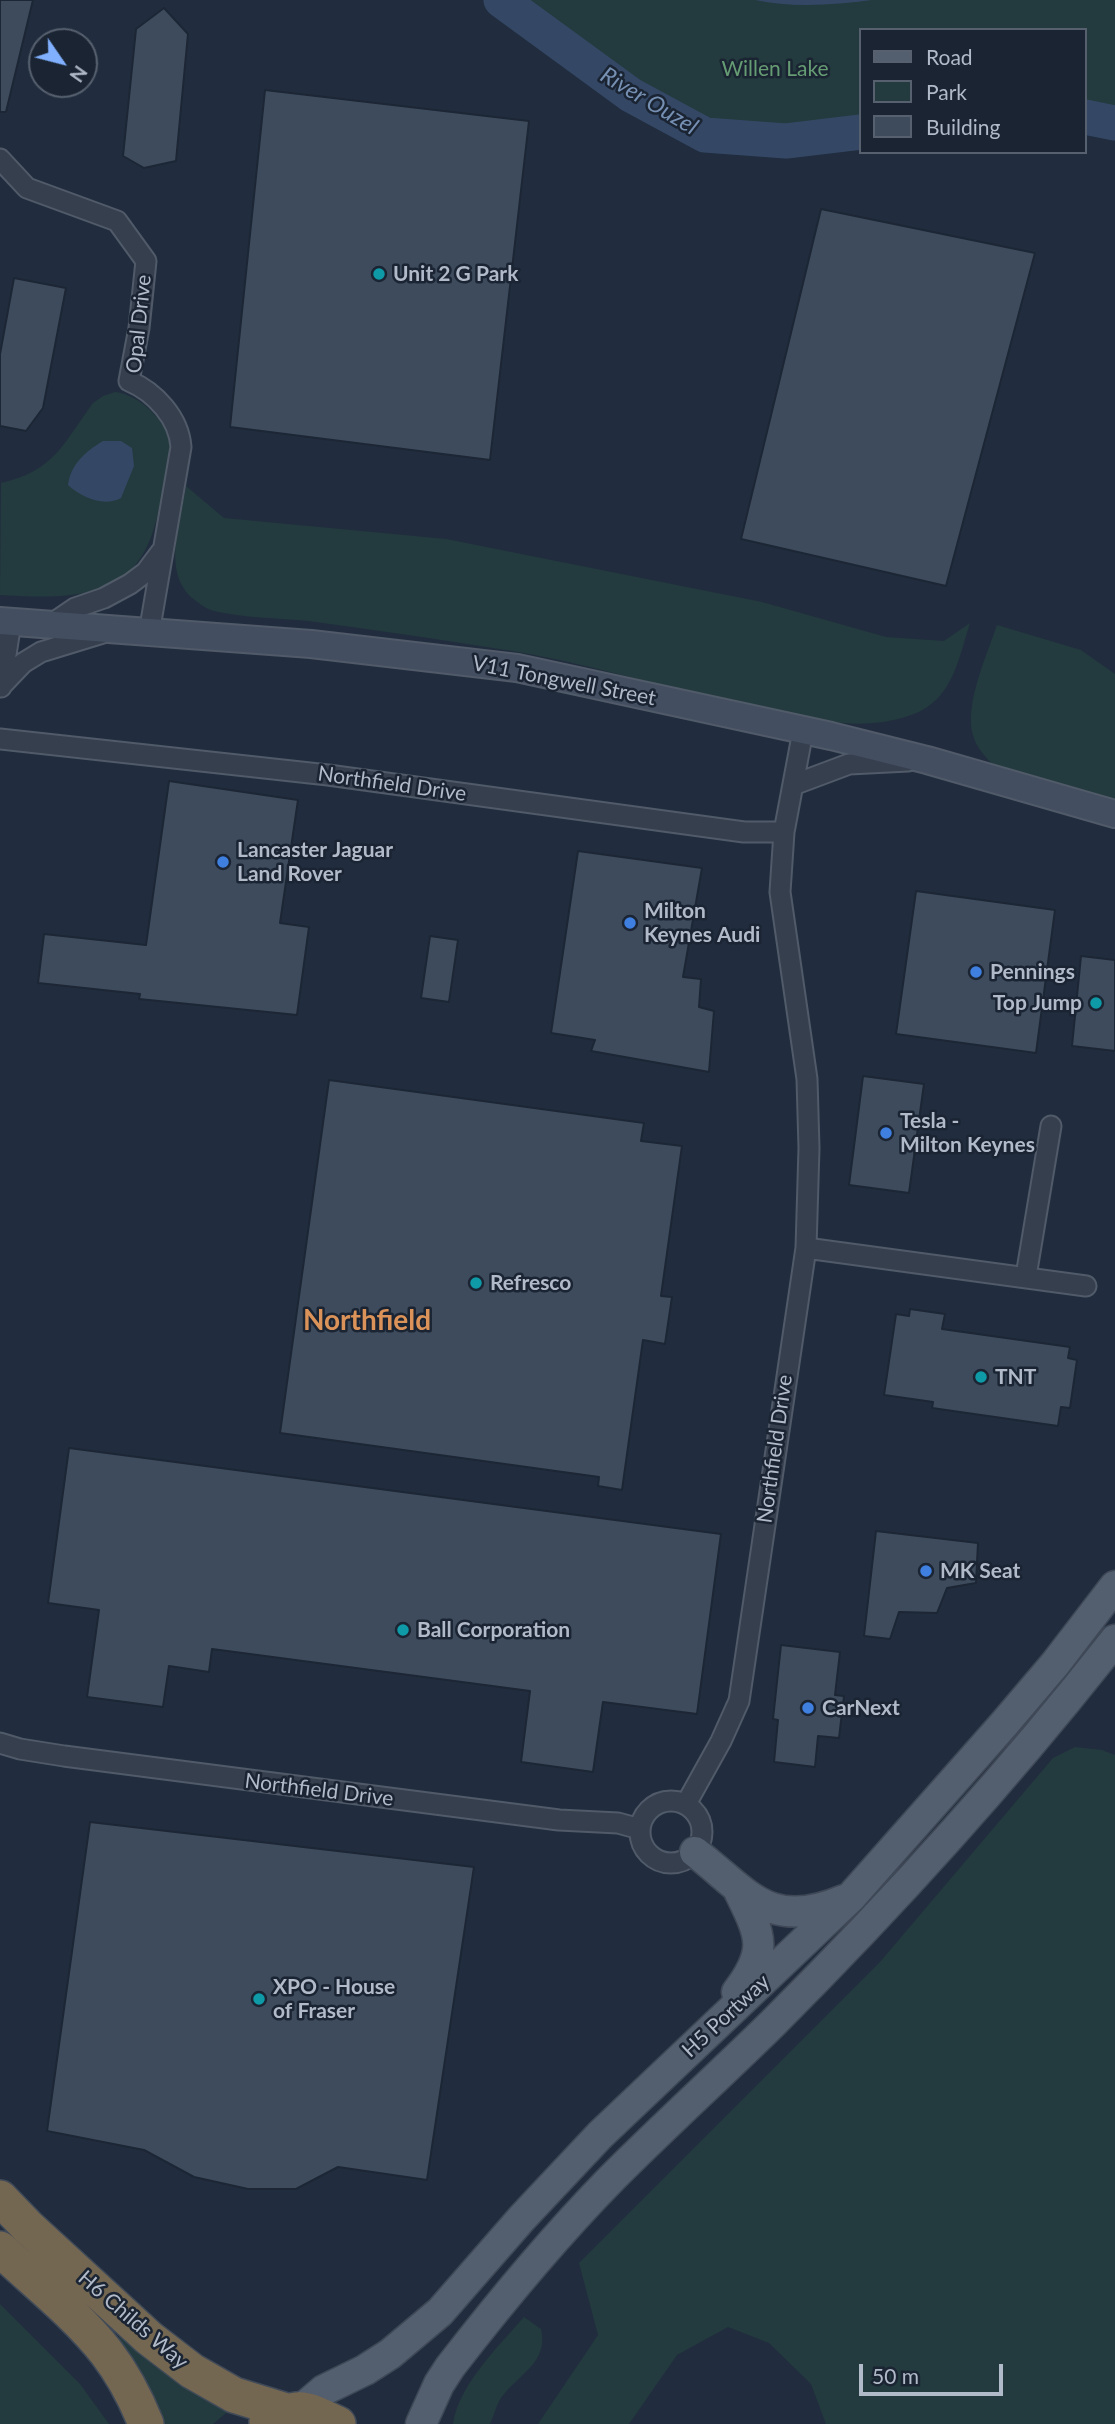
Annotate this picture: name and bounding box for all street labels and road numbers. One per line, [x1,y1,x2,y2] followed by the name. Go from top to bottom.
[121,273,157,375] street label: Opal Drive
[470,651,658,711] street label: V11 Tongwell Street
[316,761,468,807] street label: Northfield Drive
[752,1373,798,1525] street label: Northfield Drive
[243,1768,395,1812] street label: Northfield Drive
[677,1969,775,2063] street label: H5 Portway
[73,2266,193,2374] street label: H6 Childs Way

